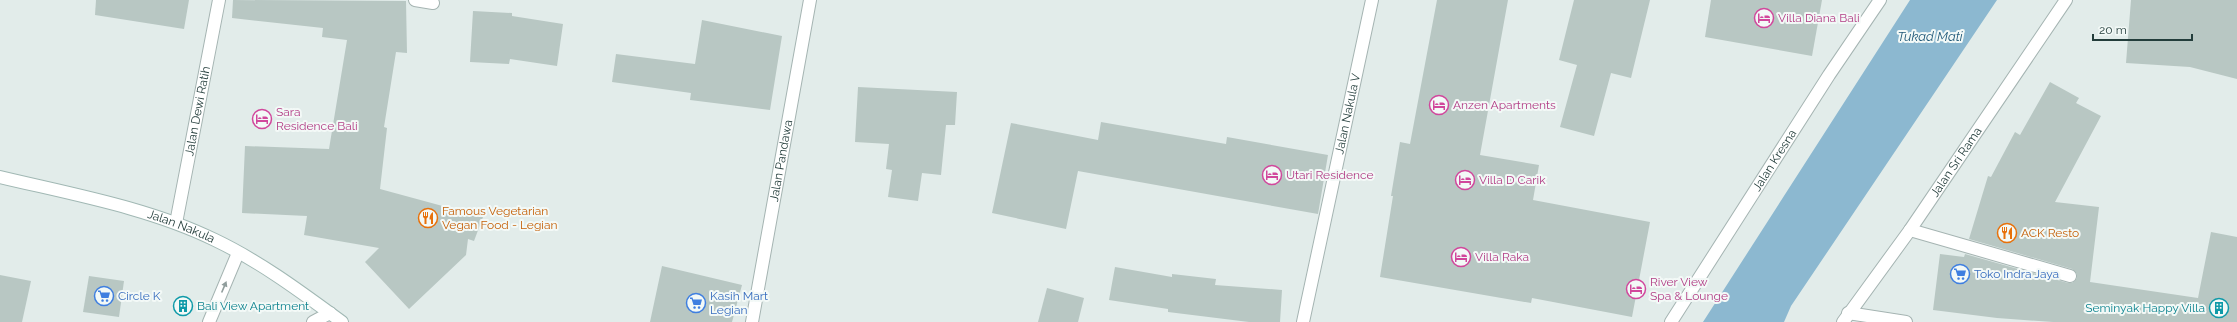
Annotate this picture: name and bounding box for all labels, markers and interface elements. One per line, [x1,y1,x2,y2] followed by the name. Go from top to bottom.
[1753,7,1775,29] hotel icon: Villa Diana Bali
[1778,11,1860,25] place label: Villa Diana Bali
[2093,16,2192,42] scale bar
[2099,23,2127,37] text: 20 m
[1897,29,1964,44] water label: Tukad Mati
[182,65,213,157] street label: Jalan Dewi Ratih
[1332,72,1363,155] street label: Jalan Nakula V
[1428,94,1450,116] hotel icon: Anzen Apartments
[1453,98,1556,112] place label: Anzen Apartments
[276,105,358,133] place label: Sara Residence Bali
[251,108,273,130] hotel icon: Sara Residence Bali
[767,118,795,203] street label: Jalan Pandawa
[1928,124,1985,199] street label: Jalan Sri Rama
[1750,127,1799,194] street label: Jalan Kresna
[1261,164,1283,186] hotel icon: Utari Residence
[1286,168,1374,182] place label: Utari Residence
[1454,169,1476,191] hotel icon: Villa D Carik
[1479,173,1546,187] place label: Villa D Carik
[442,204,557,232] place label: Famous Vegetarian Vegan Food - Legian
[146,207,217,246] street label: Jalan Nakula
[417,207,439,229] restaurant icon: Famous Vegetarian Vegan Food - Legian
[1996,222,2018,244] restaurant icon: ACK Resto
[2021,226,2079,240] place label: ACK Resto
[1450,246,1472,268] hotel icon: Villa Raka
[1475,250,1529,264] place label: Villa Raka
[1949,263,1971,285] supermarket icon: Toko Indra Jaya
[1974,267,2059,281] place label: Toko Indra Jaya
[1650,275,1728,303] place label: River View Spa & Lounge
[1625,278,1647,300] hotel icon: River View Spa & Lounge
[221,281,227,293] one-way arrow
[93,285,115,307] supermarket icon: Circle K
[118,289,161,303] place label: Circle K
[710,289,768,317] place label: Kasih Mart Legian
[685,292,707,314] supermarket icon: Kasih Mart Legian
[172,295,194,317] building icon: Bali View Apartment
[2208,297,2230,319] building icon: Seminyak Happy Villa
[197,299,309,313] place label: Bali View Apartment
[2085,301,2205,315] place label: Seminyak Happy Villa

